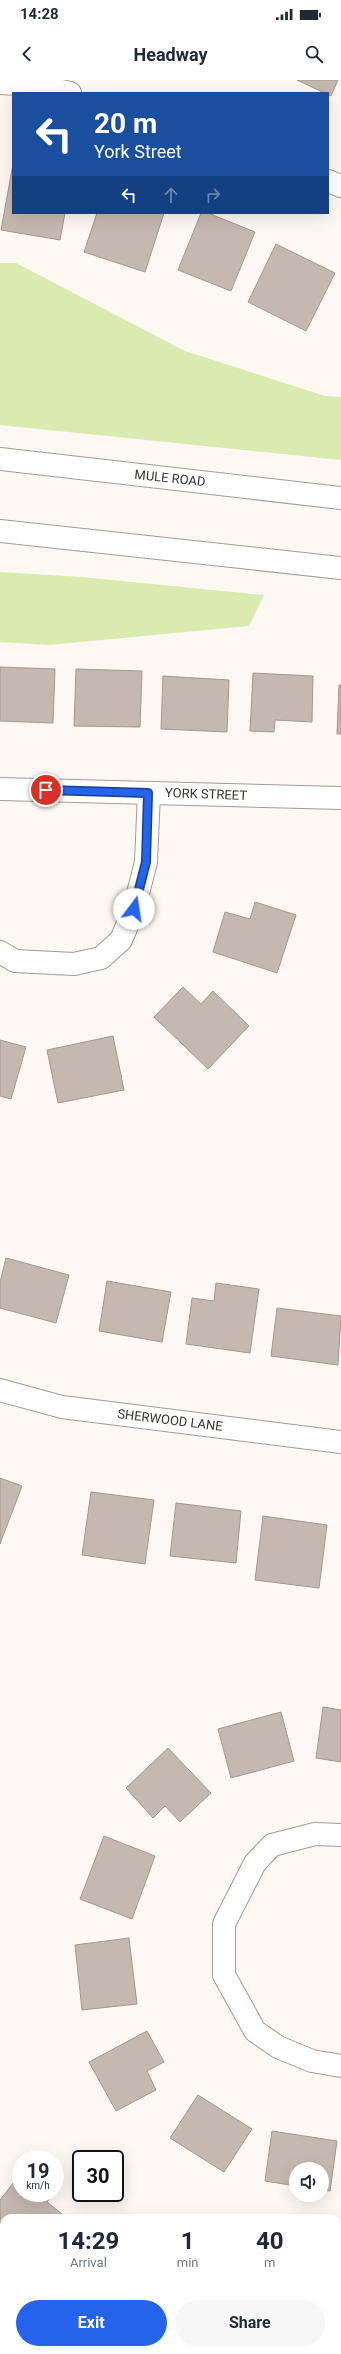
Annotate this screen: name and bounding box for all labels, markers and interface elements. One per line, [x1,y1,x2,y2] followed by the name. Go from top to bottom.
[20,5,59,23] text: 14:28
[16,43,38,65] icon: back
[303,43,325,65] icon: search
[134,44,207,65] text: Headway
[94,107,157,140] text: 20 m
[28,108,80,160] icon: left
[94,141,182,162] text: York Street
[118,184,140,206] icon: left
[160,184,182,206] icon: ahead
[202,184,224,206] icon: right
[134,467,206,489] street label: MULE ROAD
[29,773,63,807] pin
[35,779,57,801] icon: arrive
[165,785,248,803] street label: YORK STREET
[113,888,155,930] position arrow
[117,1406,223,1434] street label: SHERWOOD LANE
[72,2150,124,2202] speed limit sign: 30
[27,2159,49,2183] text: 19
[289,2162,329,2202] map controls
[289,2162,329,2202] button: sound
[26,2180,50,2191] text: km/h
[57,2227,119,2255] text: 14:29
[181,2227,195,2255] text: 1
[256,2227,284,2255] text: 40
[70,2255,107,2270] text: Arrival
[177,2255,199,2270] text: min
[264,2255,275,2270] text: m
[16,2300,167,2346] button: Exit
[175,2300,325,2346] button: Share

